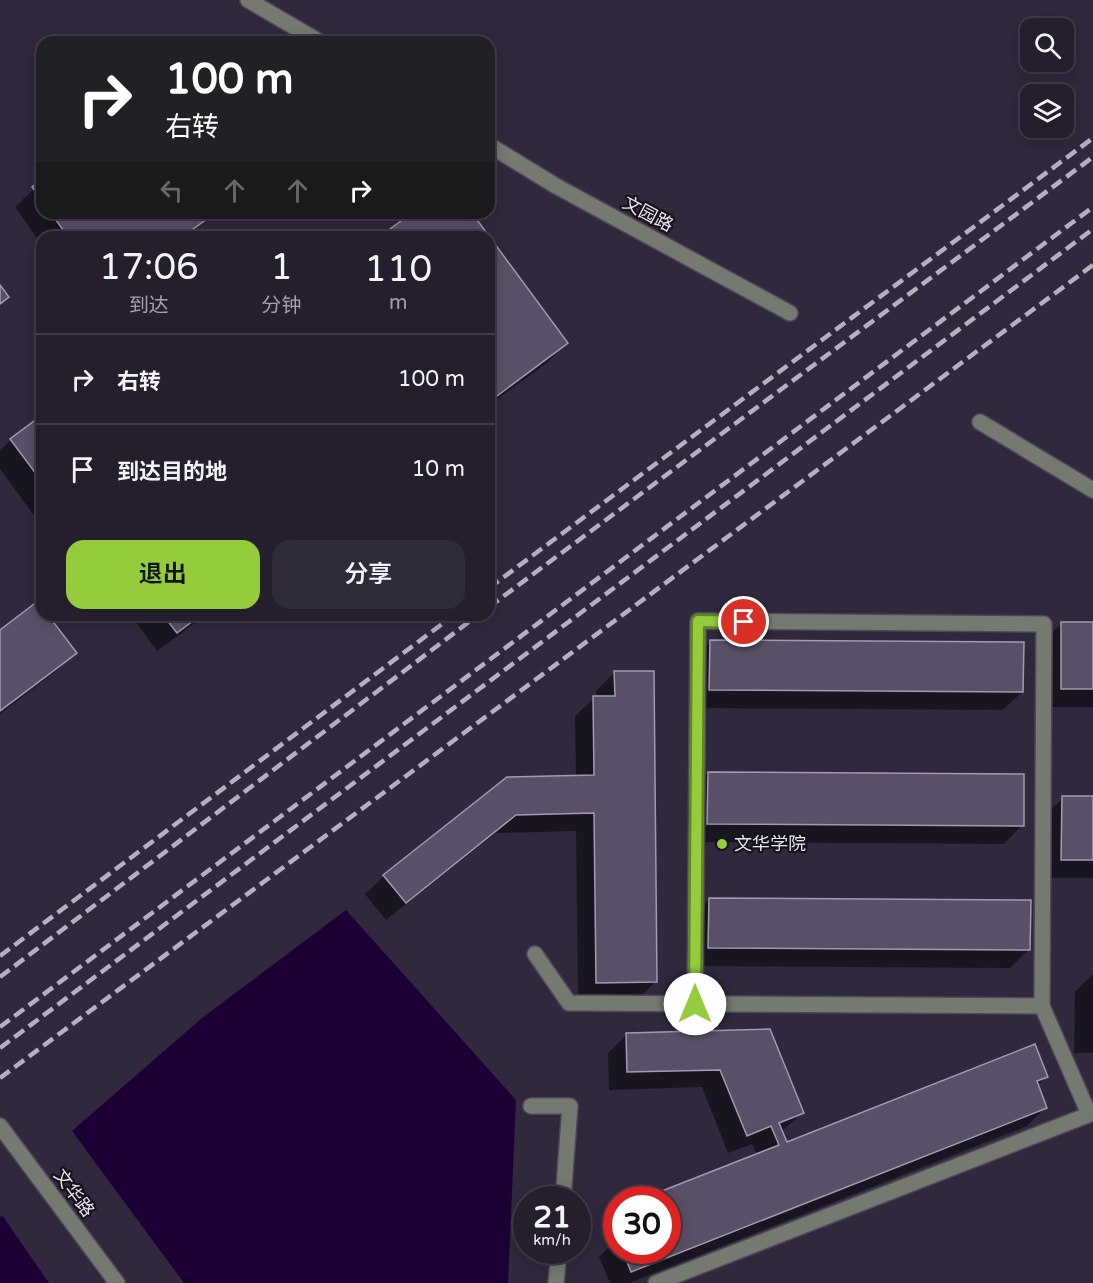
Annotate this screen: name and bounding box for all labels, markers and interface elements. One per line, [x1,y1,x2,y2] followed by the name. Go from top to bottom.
[1020,18,1074,138] map controls
[1020,18,1074,72] button: search
[165,54,294,105] text: 100 m
[66,60,144,138] icon: right
[1020,84,1074,138] button: layers
[165,111,219,144] text: 右转
[155,174,188,207] icon: left
[218,174,251,207] icon: ahead
[281,174,314,207] icon: ahead
[344,174,377,207] icon: right
[619,192,677,236] street label: 文园路
[99,246,199,289] text: 17:06
[270,246,293,289] text: 1
[364,248,432,291] text: 110
[389,291,407,315] text: m
[129,294,169,318] text: 到达
[261,294,301,318] text: 分钟
[66,363,99,396] icon: right
[398,366,465,392] text: 100 m
[117,369,161,395] text: 右转
[66,453,99,486] icon: arrive
[411,456,465,482] text: 10 m
[117,459,227,485] text: 到达目的地
[66,540,260,609] button: 退出
[272,540,465,609] button: 分享
[718,596,769,647] pin
[727,605,760,638] icon: arrive
[734,833,806,855] place label: 文华学院
[715,837,729,851] marker: 文华学院
[663,972,727,1036] position arrow
[49,1165,99,1221] street label: 文华路
[603,1186,681,1264] speed limit sign: 30
[533,1199,571,1236] text: 21
[533,1231,571,1249] text: km/h

